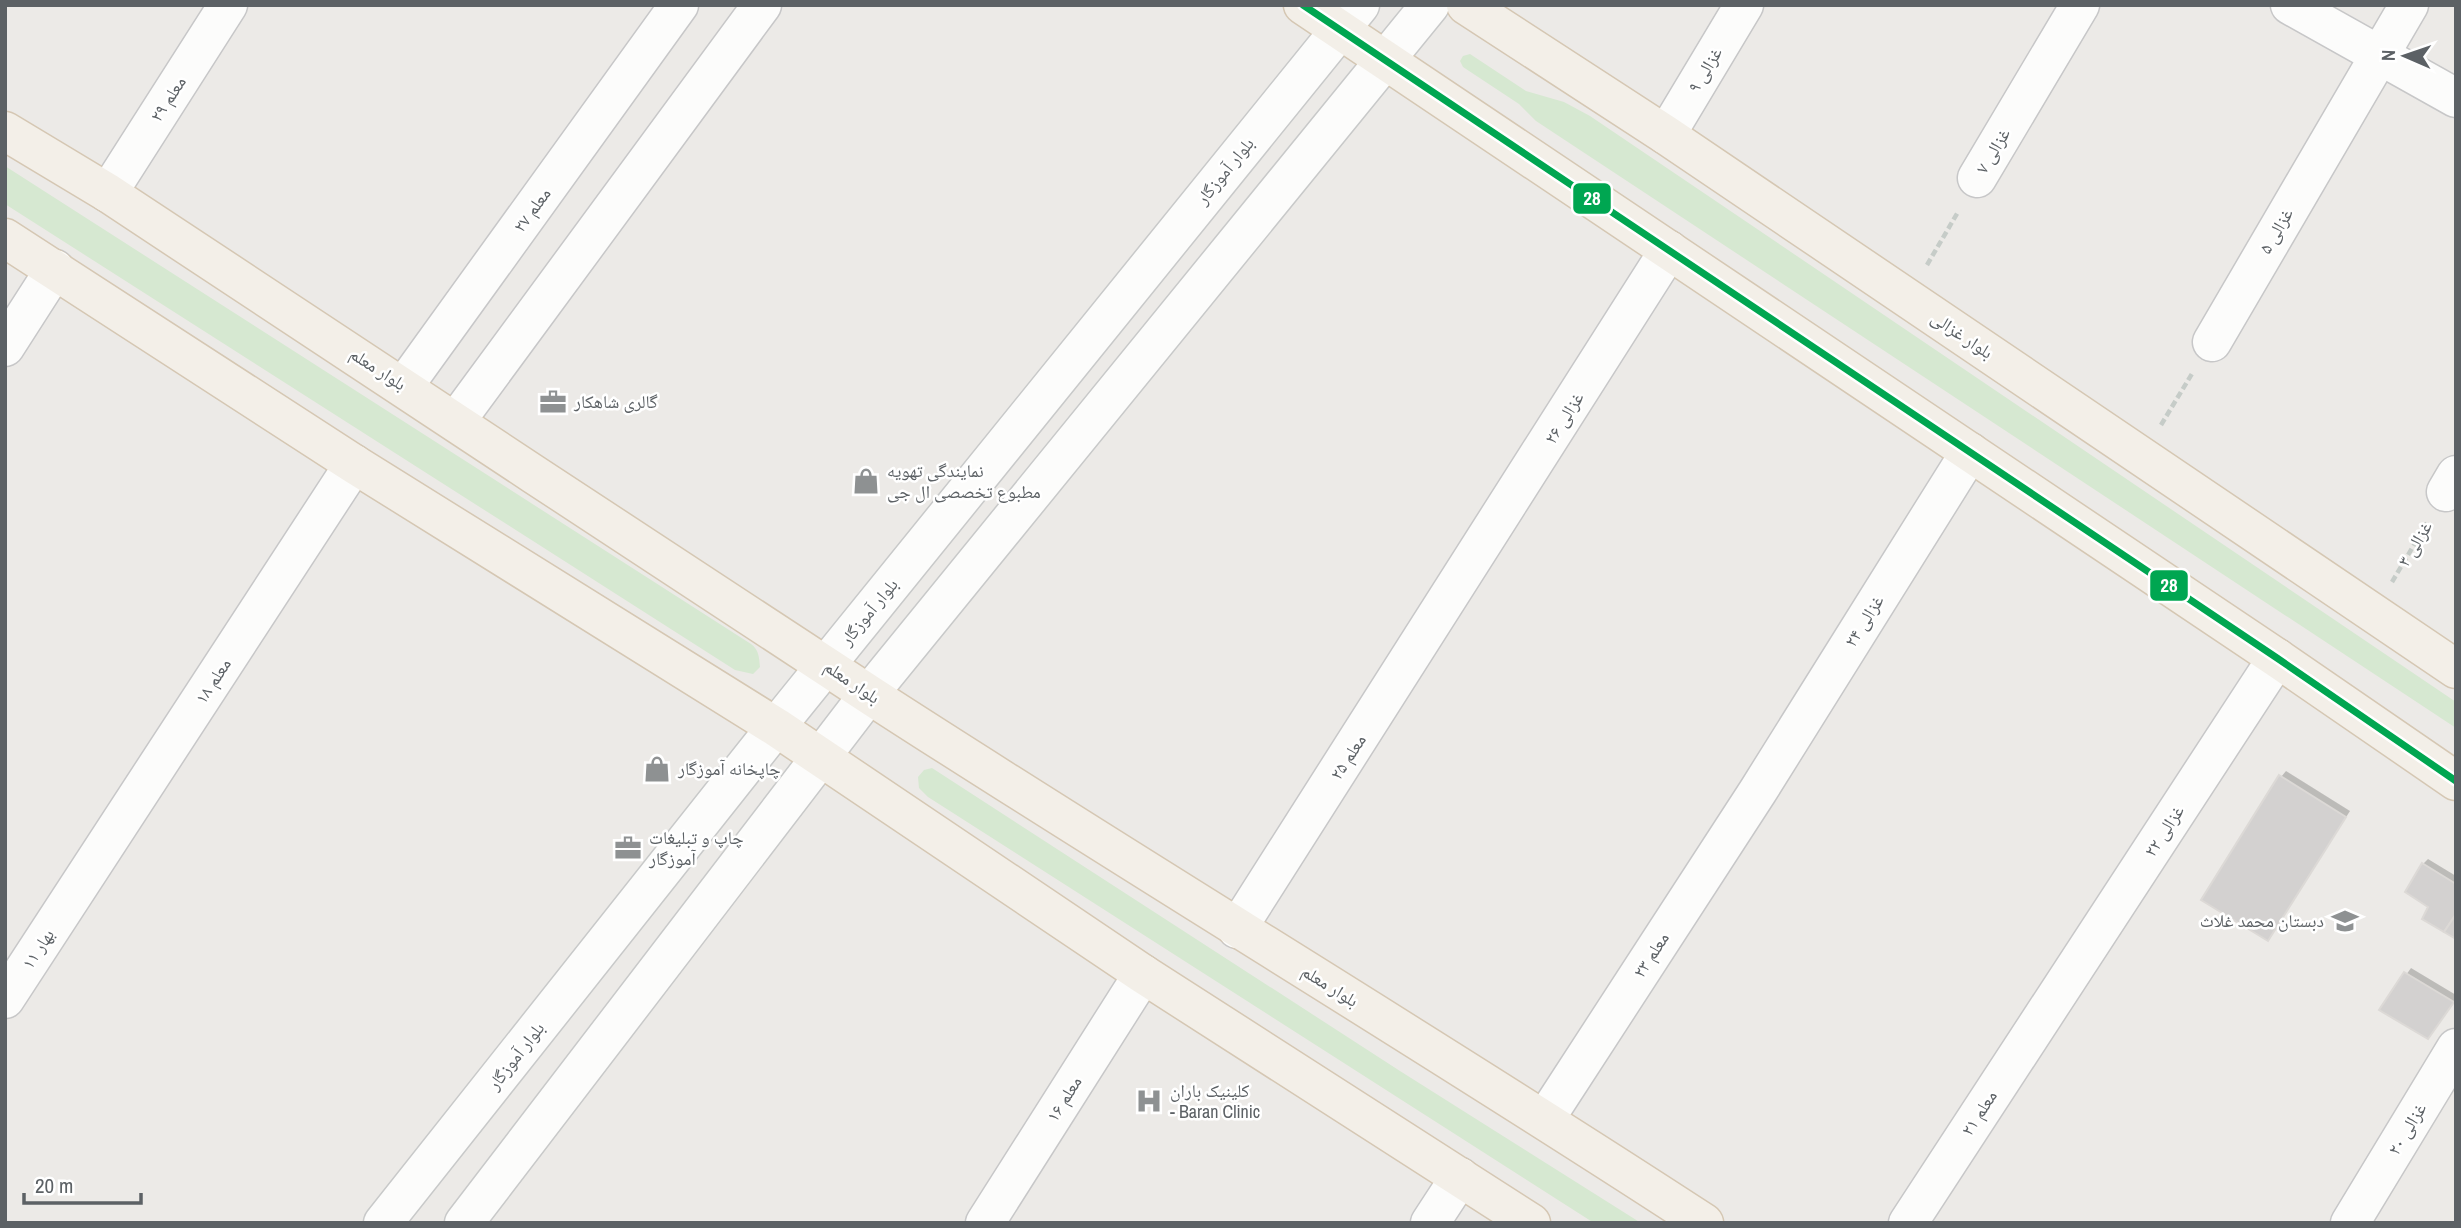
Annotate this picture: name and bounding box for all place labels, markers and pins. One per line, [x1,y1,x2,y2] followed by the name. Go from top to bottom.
[538,387,568,417] office icon: گالری شاهکار
[573,389,658,414] place label: گالری شاهکار
[887,458,1041,504] place label: نمایندگی تهویه مطبوع تخصصی ال جی
[851,466,881,496] shop icon: نمایندگی تهویه مطبوع تخصصی ال جی
[642,754,672,784] shop icon: چاپخانه آموزگار
[677,756,781,781] place label: چاپخانه آموزگار
[648,825,744,871] place label: چاپ و تبلیغات آموزگار
[613,833,643,863] office icon: چاپ و تبلیغات آموزگار
[2330,906,2360,936] school or university icon: دبستان محمد غلاث
[2200,908,2324,933] place label: دبستان محمد غلاث
[1170,1078,1260,1124] place label: کلینیک باران - Baran Clinic
[1134,1086,1164,1116] hospital icon: کلینیک باران - Baran Clinic

